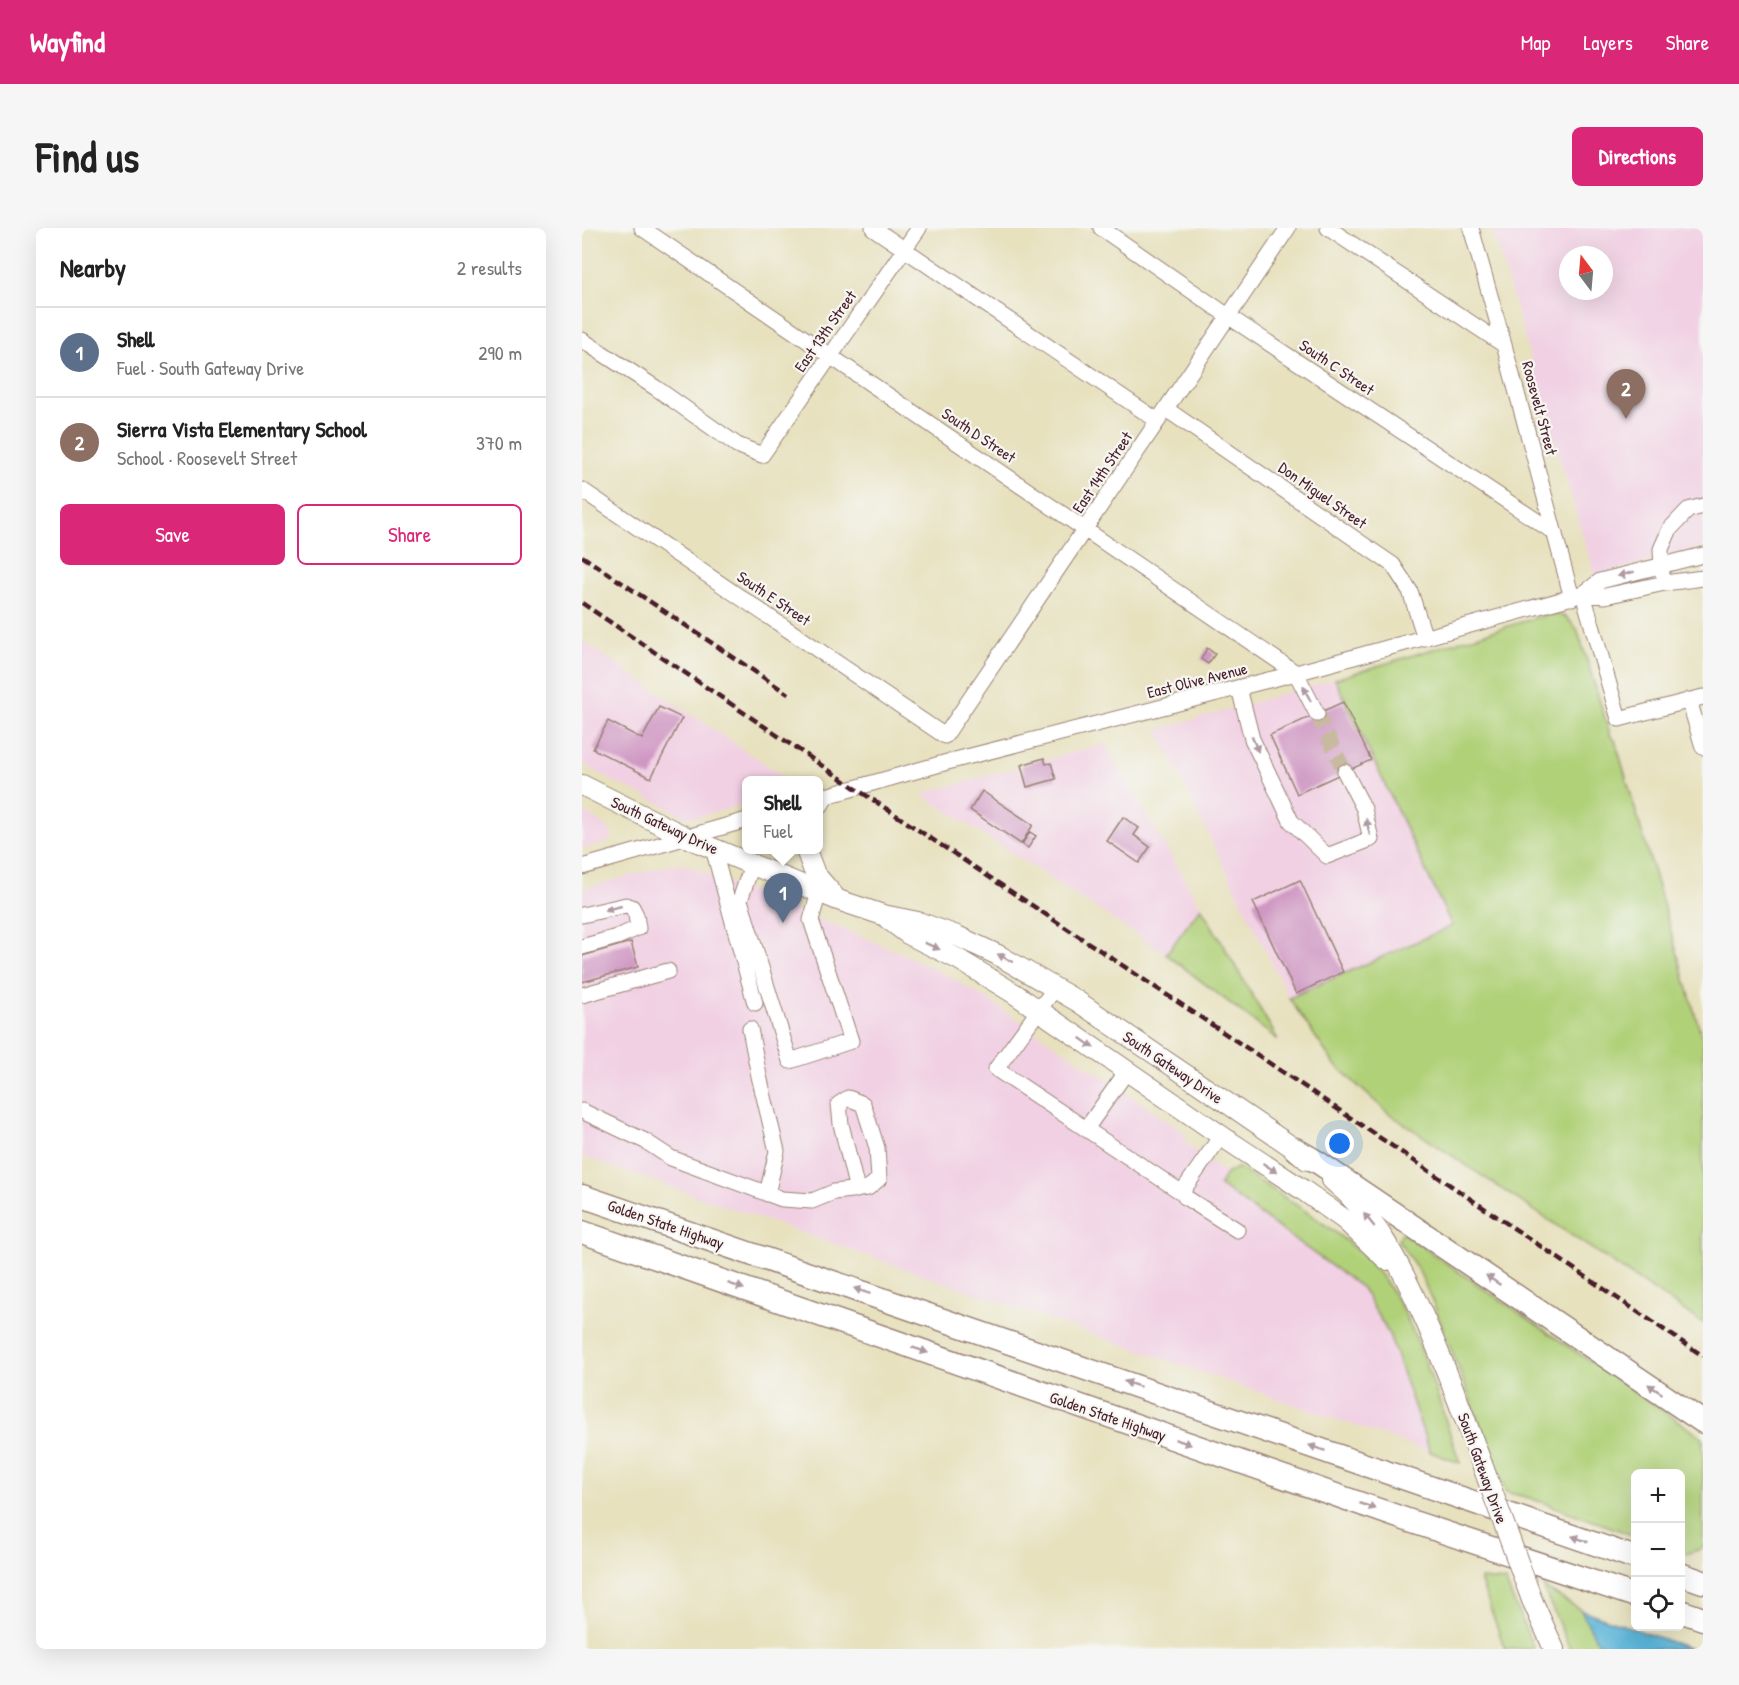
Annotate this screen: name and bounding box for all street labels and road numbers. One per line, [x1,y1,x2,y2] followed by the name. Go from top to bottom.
[789,285,861,376] street label: East 13th Street
[1295,334,1379,400] street label: South C Street
[1517,359,1563,458] street label: Roosevelt Street
[938,402,1021,468] street label: South D Street
[1067,427,1138,517] street label: East 14th Street
[1274,456,1372,534] street label: Don Miguel Street
[733,565,815,631] street label: South E Street
[1145,657,1250,703] street label: East Olive Avenue
[608,790,723,860] street label: South Gateway Drive
[1119,1025,1228,1109] street label: South Gateway Drive
[605,1194,727,1254] street label: Golden State Highway
[1047,1386,1169,1446] street label: Golden State Highway
[1453,1410,1513,1527] street label: South Gateway Drive

